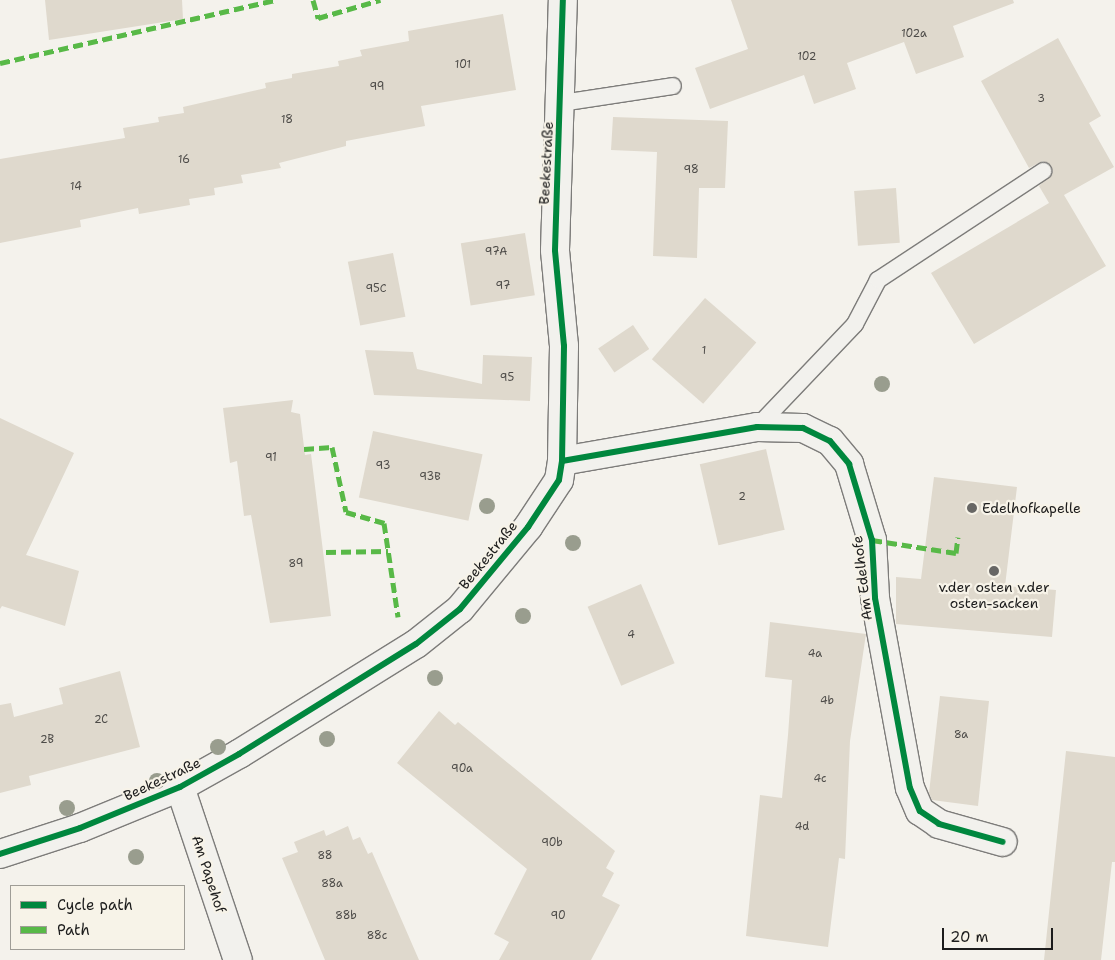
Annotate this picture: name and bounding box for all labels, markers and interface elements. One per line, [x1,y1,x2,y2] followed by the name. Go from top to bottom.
[901,27,927,41] house number: 102a
[797,50,817,64] house number: 102
[455,58,471,72] house number: 101
[370,80,384,94] house number: 99
[1037,92,1045,106] house number: 3
[281,113,293,127] house number: 18
[535,121,557,205] street label: Beekestraße
[178,153,190,167] house number: 16
[683,163,699,177] house number: 98
[70,180,82,194] house number: 14
[485,245,507,259] house number: 97A
[496,279,510,293] house number: 97
[365,282,387,296] house number: 95C
[702,344,706,358] house number: 1
[500,371,514,385] house number: 95
[265,451,277,465] house number: 91
[376,459,390,473] house number: 93
[419,470,441,484] house number: 93B
[738,490,746,504] house number: 2
[982,500,1081,516] place label: Edelhofkapelle
[966,502,978,514] marker: Edelhofkapelle
[455,517,521,593] street label: Beekestraße
[848,535,876,621] street label: Am Edelhofe
[289,557,303,571] house number: 89
[988,565,1000,577] marker: v.der osten v.der osten-sacken
[938,579,1050,612] place label: v.der osten v.der osten-sacken
[627,628,635,642] house number: 4
[808,647,822,661] house number: 4a
[820,694,834,708] house number: 4b
[94,713,108,727] house number: 2C
[954,728,968,742] house number: 8a
[40,733,54,747] house number: 2B
[121,754,203,804] street label: Beekestraße
[451,762,473,776] house number: 90a
[813,772,827,786] house number: 4c
[795,820,809,834] house number: 4d
[189,833,229,915] street label: Am Papehof
[541,836,563,850] house number: 90b
[317,849,333,863] house number: 88
[321,877,343,891] house number: 88a
[10,885,185,950] legend
[57,895,133,915] text: Cycle path
[335,909,357,923] house number: 88b
[550,909,566,923] house number: 90
[945,918,1056,950] scale bar
[57,920,90,940] text: Path
[950,927,989,947] text: 20 m
[367,929,387,943] house number: 88c

